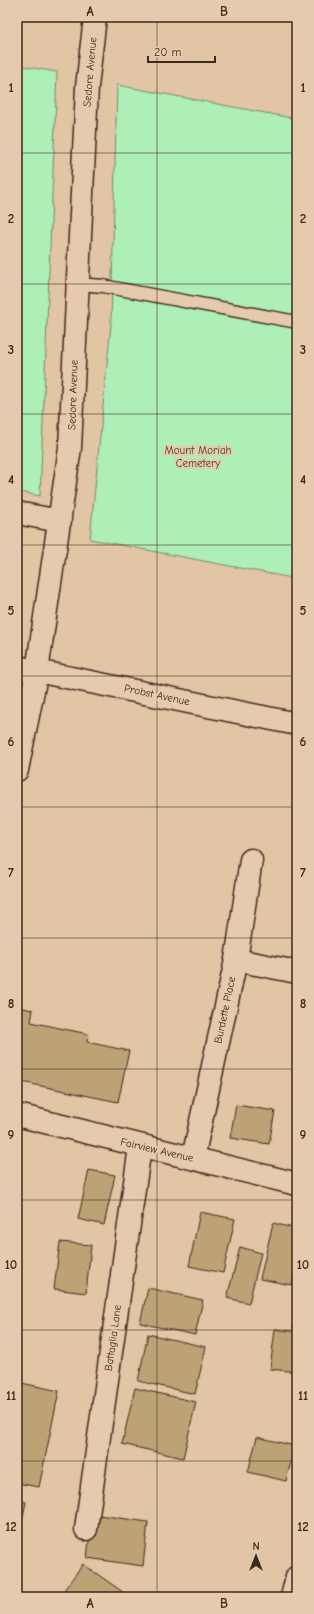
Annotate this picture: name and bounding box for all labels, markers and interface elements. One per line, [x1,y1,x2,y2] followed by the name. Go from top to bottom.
[86,4,94,19] text: A
[220,4,228,19] text: B
[80,36,100,107] street label: Sedore Avenue
[148,38,215,64] scale bar
[154,45,182,59] text: 20 m
[8,80,14,95] text: 1
[300,80,306,95] text: 1
[8,211,14,226] text: 2
[300,211,306,226] text: 2
[8,342,14,357] text: 3
[300,342,306,357] text: 3
[65,359,81,430] street label: Sedore Avenue
[164,444,232,470] park label: Mount Moriah Cemetery
[8,472,14,487] text: 4
[300,472,306,487] text: 4
[8,603,15,618] text: 5
[300,603,307,618] text: 5
[123,682,192,708] street label: Probst Avenue
[8,734,15,749] text: 6
[300,734,307,749] text: 6
[8,865,14,880] text: 7
[300,865,306,880] text: 7
[212,975,239,1045] street label: Burdette Place
[8,996,14,1011] text: 8
[300,996,306,1011] text: 8
[8,1127,15,1142] text: 9
[300,1127,307,1142] text: 9
[119,1135,195,1165] street label: Fairview Avenue
[5,1257,17,1272] text: 10
[297,1257,309,1272] text: 10
[102,1304,124,1372] street label: Battaglia Lane
[6,1388,16,1403] text: 11
[298,1388,308,1403] text: 11
[5,1519,17,1534] text: 12
[297,1519,309,1534] text: 12
[236,1536,276,1576] north arrow
[252,1540,260,1553] text: N
[86,1596,94,1611] text: A
[220,1596,228,1611] text: B

